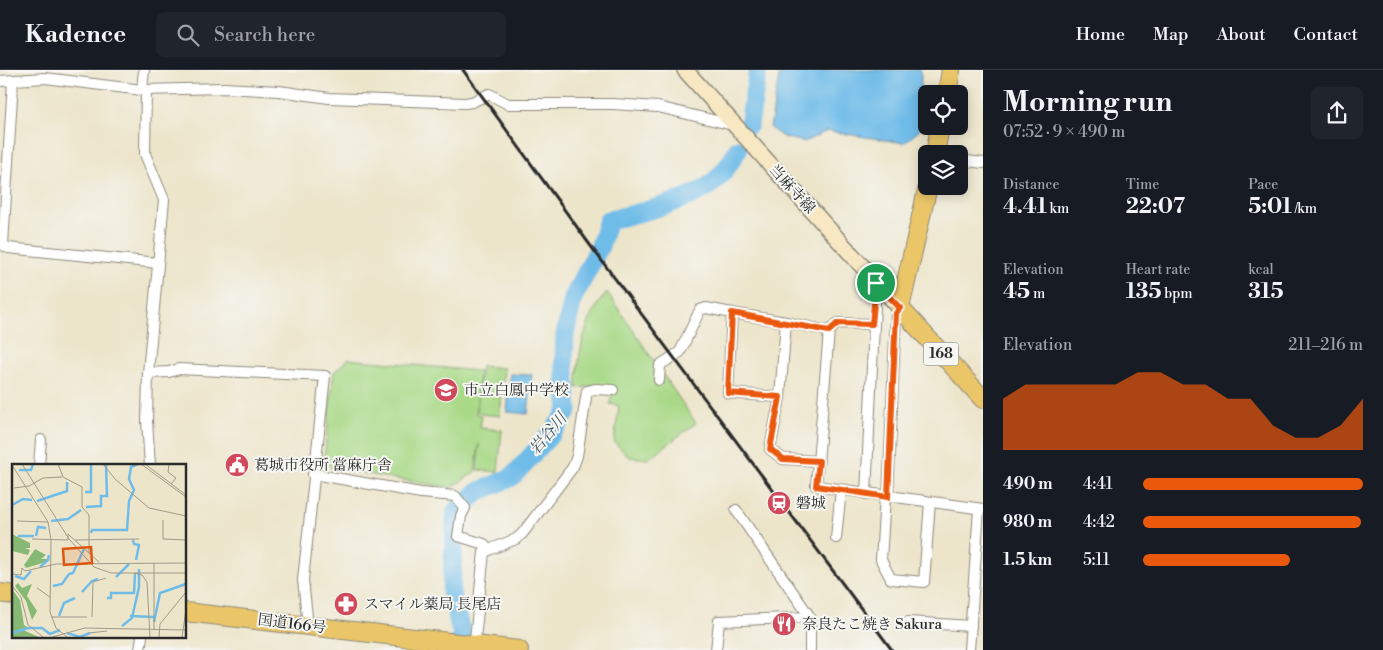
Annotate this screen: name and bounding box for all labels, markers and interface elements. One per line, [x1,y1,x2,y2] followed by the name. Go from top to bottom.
[156,12,506,57] search box
[25,20,126,50] text: Kadence
[174,21,202,49] icon: search
[214,23,315,47] text: Search here
[1076,23,1125,46] text: Home
[1153,23,1189,46] text: Map
[1217,23,1266,46] text: About
[1294,23,1358,46] text: Contact
[918,85,968,195] map controls
[918,85,968,135] button: locate
[1003,85,1172,120] text: Morning run
[1311,87,1363,139] button: share
[1003,122,1125,142] text: 07:52 · 9 × 490 m
[918,145,968,195] button: layers
[765,160,819,218] street label: 当麻寺線
[1003,176,1060,194] text: Distance
[1126,176,1159,194] text: Time
[1248,176,1278,194] text: Pace
[1003,194,1047,220] text: 4.41
[1126,194,1185,220] text: 22:07
[1248,194,1292,220] text: 5:01
[1047,200,1069,218] text: km
[1292,200,1317,218] text: /km
[1003,261,1064,279] text: Elevation
[1126,261,1190,279] text: Heart rate
[1248,261,1274,279] text: kcal
[855,262,897,304] pin
[862,269,890,297] icon: arrive
[1003,279,1030,305] text: 45
[1126,279,1161,305] text: 135
[1248,279,1284,305] text: 315
[1030,285,1045,303] text: m
[1161,285,1193,303] text: bpm
[1003,335,1072,355] text: Elevation
[1288,335,1363,355] text: 211–216 m
[924,342,958,366] road number: 168
[433,377,459,403] school or university icon: 市立白鳳中学校
[464,381,569,400] place label: 市立白鳳中学校
[525,408,572,459] water label: 岩谷川
[224,452,250,478] public building icon: 葛城市役所 當麻庁舎
[254,456,392,475] place label: 葛城市役所 當麻庁舎
[12,464,186,638] inset map
[1003,474,1053,494] text: 490 m
[1083,474,1113,494] text: 4:41
[766,490,792,516] station icon: 磐城
[796,494,826,513] place label: 磐城
[1003,512,1052,532] text: 980 m
[1083,512,1115,532] text: 4:42
[1003,550,1052,570] text: 1.5 km
[1083,550,1110,570] text: 5:11
[333,591,359,617] pharmacy icon: スマイル薬局 長尾店
[364,595,502,614] place label: スマイル薬局 長尾店
[257,610,327,638] street label: 国道166号
[771,611,797,637] restaurant icon: 奈良たこ焼き Sakura
[802,615,943,634] place label: 奈良たこ焼き Sakura

